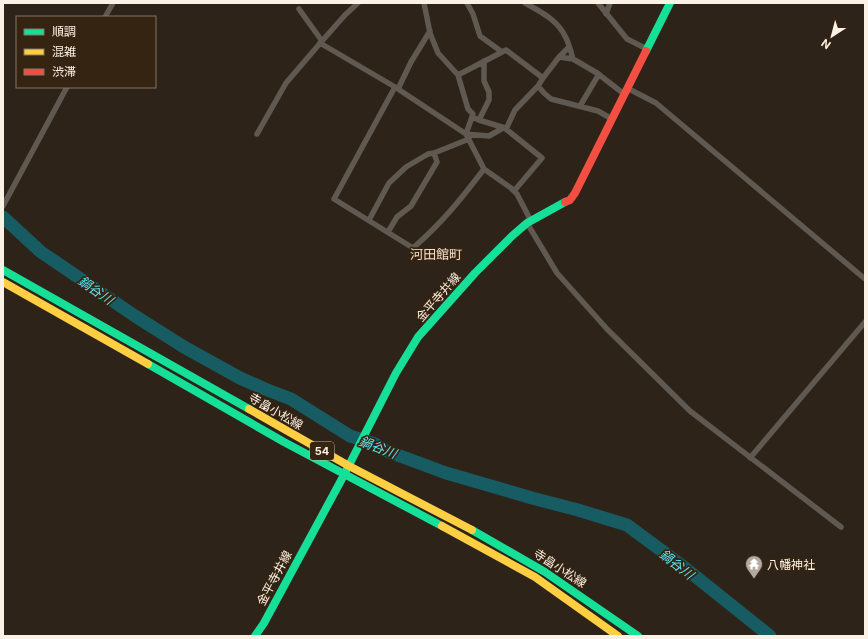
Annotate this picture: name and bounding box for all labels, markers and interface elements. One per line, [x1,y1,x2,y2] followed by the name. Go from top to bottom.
[16,16,156,88] legend
[812,16,852,56] north arrow
[52,24,76,39] text: 順調
[819,36,834,52] text: N
[52,44,76,59] text: 混雑
[52,64,76,79] text: 渋滞
[410,246,462,262] district label: 河田館町
[413,269,463,325] street label: 金平寺井線
[75,272,118,309] water label: 鍋谷川
[246,390,306,432] street label: 寺畠小松線
[357,433,401,462] water label: 鍋谷川
[310,442,334,460] road number: 54
[531,545,589,591] street label: 寺畠小松線
[657,546,699,584] water label: 鍋谷川
[253,548,295,608] street label: 金平寺井線
[744,554,764,579] temple icon: 八幡神社
[767,557,815,572] place label: 八幡神社

